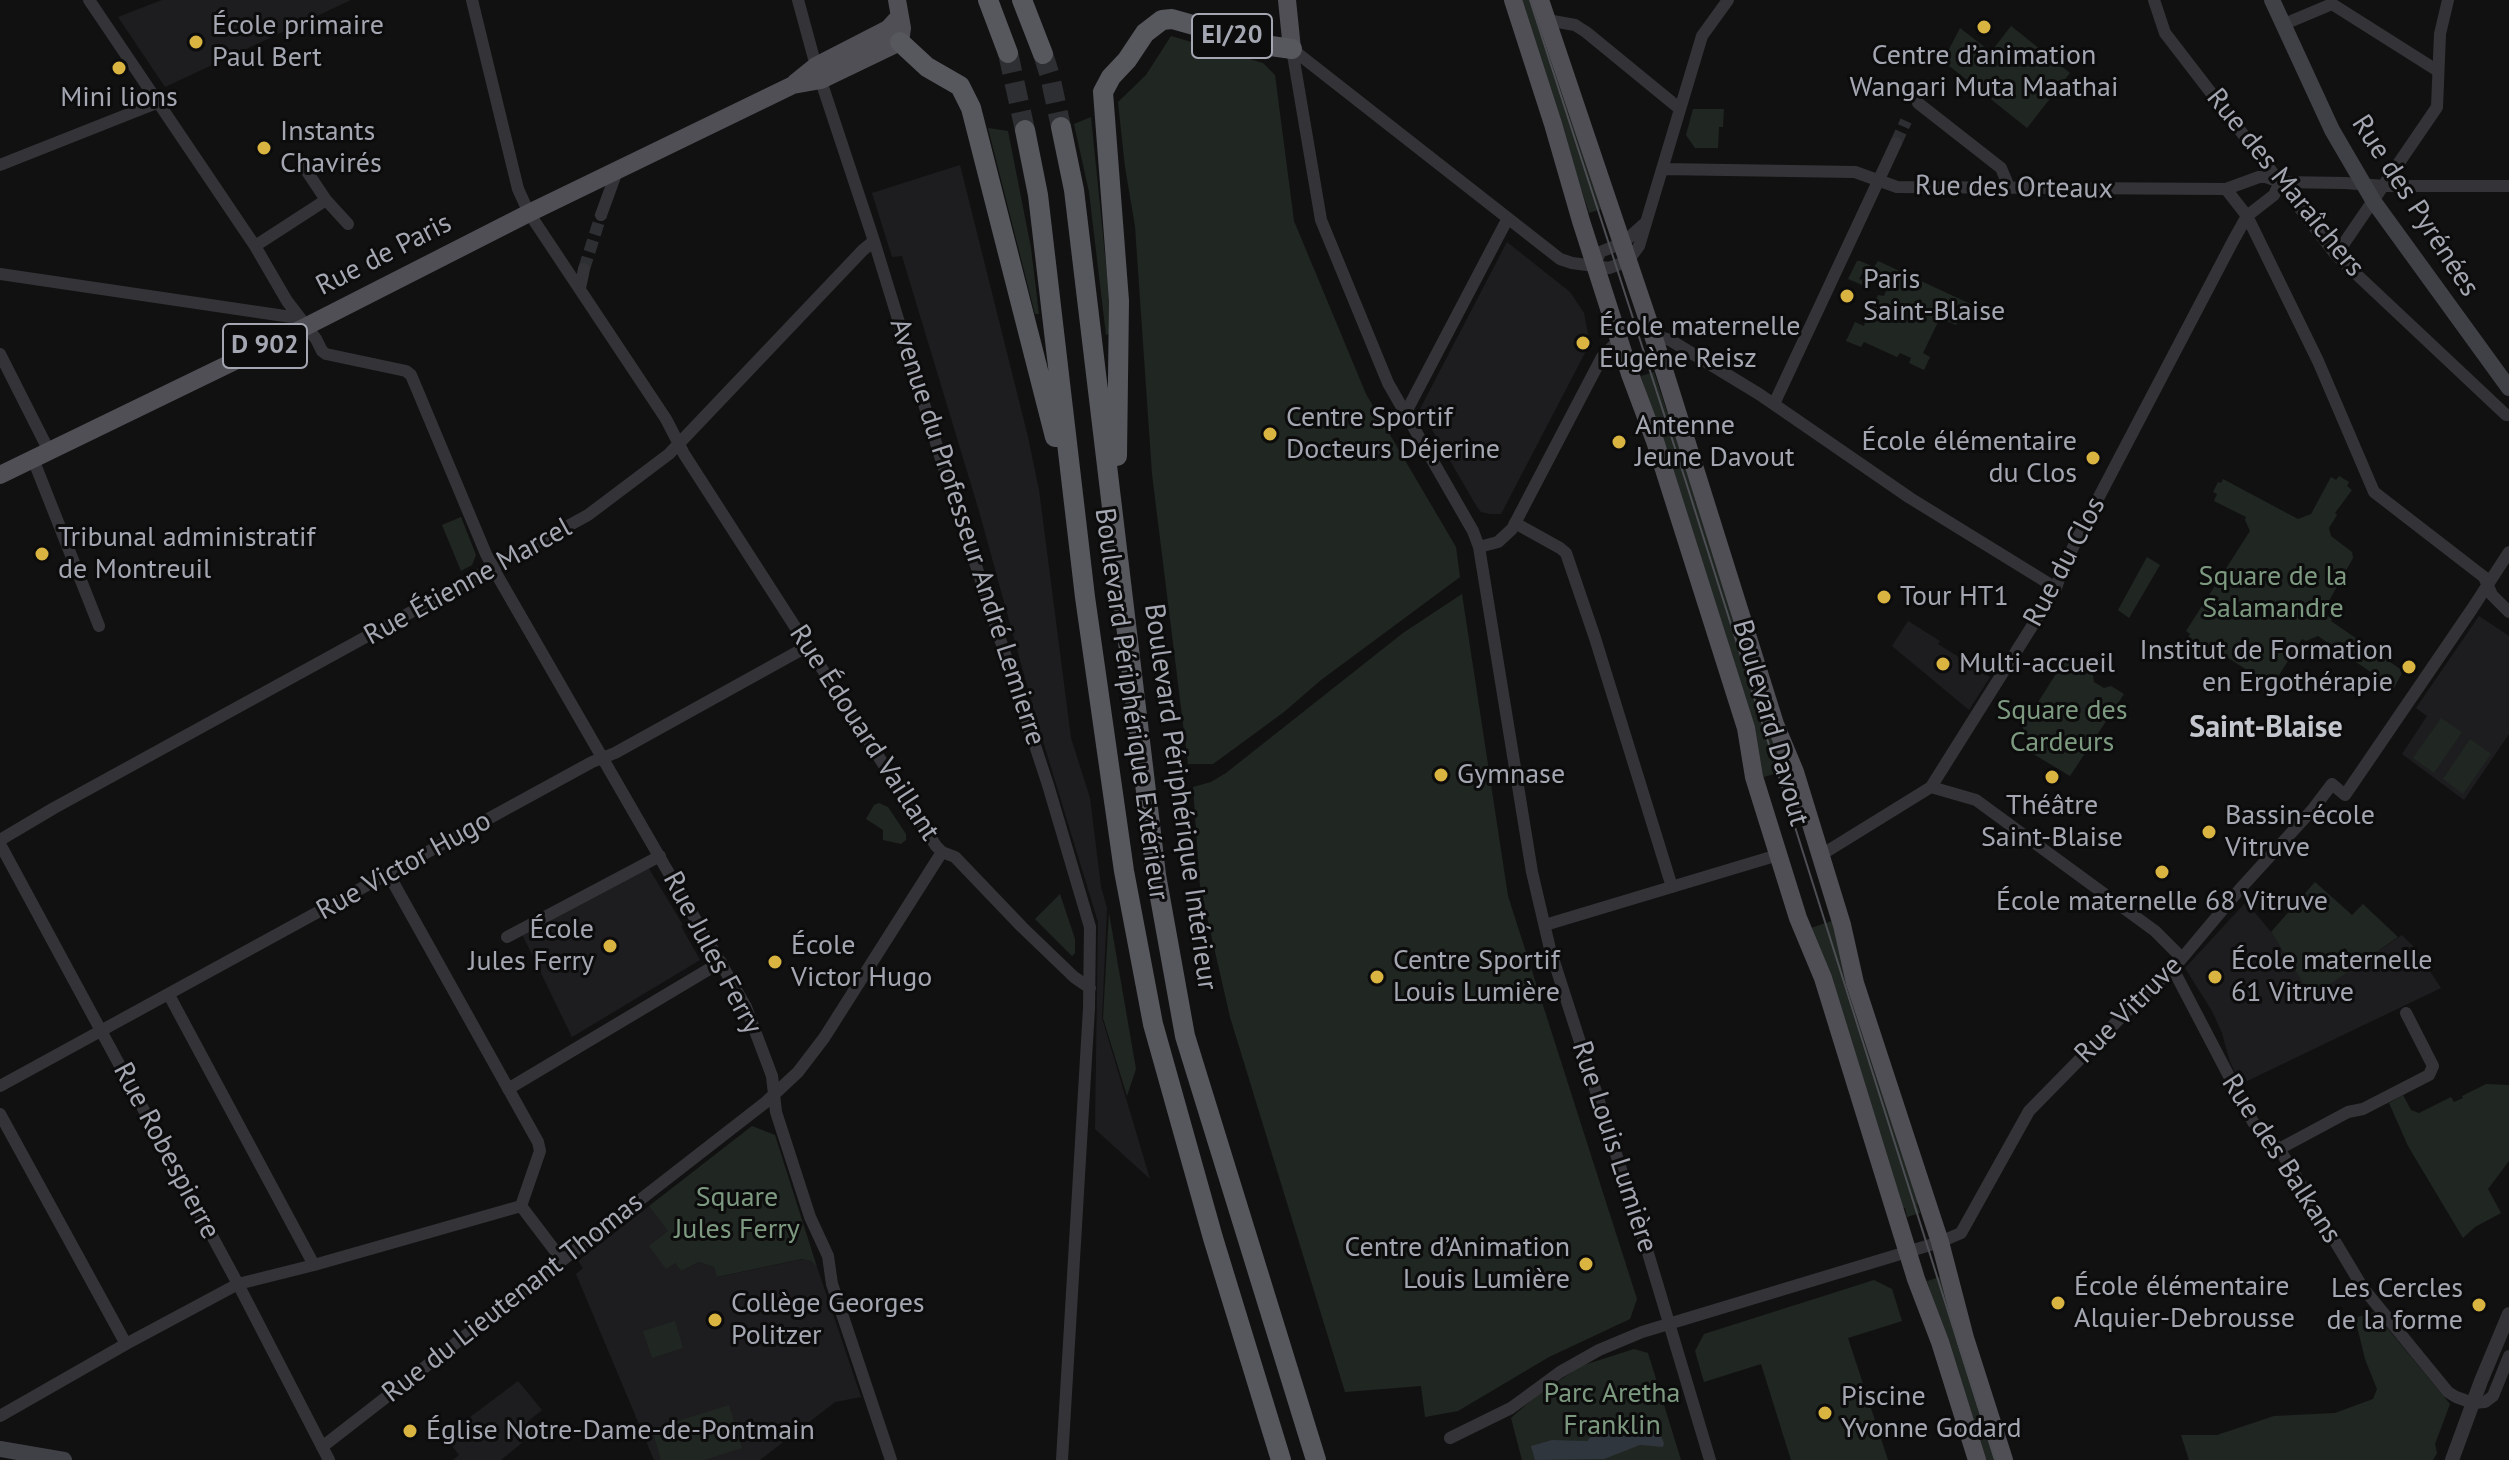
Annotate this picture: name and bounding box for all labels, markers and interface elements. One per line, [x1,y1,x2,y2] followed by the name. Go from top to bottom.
[212,9,384,75] place label: École primaire Paul Bert
[1192,14,1272,58] road number: EI/20
[1975,18,1993,36] marker: Centre d’animation Wangari Muta Maathai
[187,33,205,51] marker: École primaire Paul Bert
[1850,39,2118,105] place label: Centre d’animation Wangari Muta Maathai
[110,59,128,77] marker: Mini lions
[60,81,178,115] place label: Mini lions
[2199,82,2371,284] street label: Rue des Maraîchers
[2344,109,2486,303] street label: Rue des Pyrénées
[280,115,382,181] place label: Instants Chavirés
[255,139,273,157] marker: Instants Chavirés
[1915,169,2113,207] street label: Rue des Orteaux
[311,207,457,303] street label: Rue de Paris
[1863,263,2005,329] place label: Paris Saint-Blaise
[1838,287,1856,305] marker: Paris Saint-Blaise
[1599,310,1801,376] place label: École maternelle Eugène Reisz
[882,314,1052,750] street label: Avenue du Professeur André Lemierre
[223,324,307,368] road number: D 902
[1574,334,1592,352] marker: École maternelle Eugène Reisz
[1286,401,1500,467] place label: Centre Sportif Docteurs Déjerine
[1635,409,1794,475] place label: Antenne Jeune Davout
[1261,425,1279,443] marker: Centre Sportif Docteurs Déjerine
[1862,425,2077,491] place label: École élémentaire du Clos
[1610,433,1628,451] marker: Antenne Jeune Davout
[2084,449,2102,467] marker: École élémentaire du Clos
[2017,492,2113,632] street label: Rue du Clos
[1087,506,1175,902] street label: Boulevard Périphérique Extérieur
[359,511,577,653] street label: Rue Étienne Marcel
[58,521,315,587] place label: Tribunal administratif de Montreuil
[33,545,51,563] marker: Tribunal administratif de Montreuil
[2199,560,2347,626] park label: Square de la Salamandre
[1900,580,2009,614] place label: Tour HT1
[1875,588,1893,606] marker: Tour HT1
[1136,602,1224,992] street label: Boulevard Périphérique Intérieur
[1725,616,1815,830] street label: Boulevard Davout
[782,619,946,847] street label: Rue Édouard Vaillant
[2139,634,2393,700] place label: Institut de Formation en Ergothérapie
[1959,647,2115,681] place label: Multi-accueil
[1934,655,1952,673] marker: Multi-accueil
[2400,658,2418,676] marker: Institut de Formation en Ergothérapie
[1996,694,2128,760] park label: Square des Cardeurs
[2189,710,2343,746] district label: Saint-Blaise
[1457,758,1565,792] place label: Gymnase
[1432,766,1450,784] marker: Gymnase
[2043,768,2061,786] marker: Théâtre Saint-Blaise
[1981,789,2123,855] place label: Théâtre Saint-Blaise
[2225,799,2375,865] place label: Bassin-école Vitruve
[311,804,497,928] street label: Rue Victor Hugo
[2200,823,2218,841] marker: Bassin-école Vitruve
[2153,863,2171,881] marker: École maternelle 68 Vitruve
[655,866,769,1040] street label: Rue Jules Ferry
[1996,885,2328,919] place label: École maternelle 68 Vitruve
[468,913,594,979] place label: École Jules Ferry
[791,929,932,995] place label: École Victor Hugo
[601,937,619,955] marker: École Jules Ferry
[1393,944,1560,1010] place label: Centre Sportif Louis Lumière
[2231,944,2433,1010] place label: École maternelle 61 Vitruve
[2068,949,2190,1071] street label: Rue Vitruve
[766,953,784,971] marker: École Victor Hugo
[1368,968,1386,986] marker: Centre Sportif Louis Lumière
[2206,968,2224,986] marker: École maternelle 61 Vitruve
[1564,1037,1664,1257] street label: Rue Louis Lumière
[105,1057,227,1245] street label: Rue Robespierre
[2214,1068,2348,1250] street label: Rue des Balkans
[674,1181,800,1247] park label: Square Jules Ferry
[376,1186,650,1410] street label: Rue du Lieutenant Thomas
[1345,1231,1570,1297] place label: Centre d’Animation Louis Lumière
[1577,1255,1595,1273] marker: Centre d’Animation Louis Lumière
[2074,1270,2295,1336] place label: École élémentaire Alquier-Debrousse
[2327,1272,2463,1338] place label: Les Cercles de la forme
[731,1287,925,1353] place label: Collège Georges Politzer
[2049,1294,2067,1312] marker: École élémentaire Alquier-Debrousse
[2470,1296,2488,1314] marker: Les Cercles de la forme
[706,1311,724,1329] marker: Collège Georges Politzer
[1543,1377,1681,1443] park label: Parc Aretha Franklin
[1841,1380,2021,1446] place label: Piscine Yvonne Godard
[1816,1404,1834,1422] marker: Piscine Yvonne Godard
[426,1414,815,1448] place label: Église Notre-Dame-de-Pontmain
[401,1422,419,1440] marker: Église Notre-Dame-de-Pontmain

